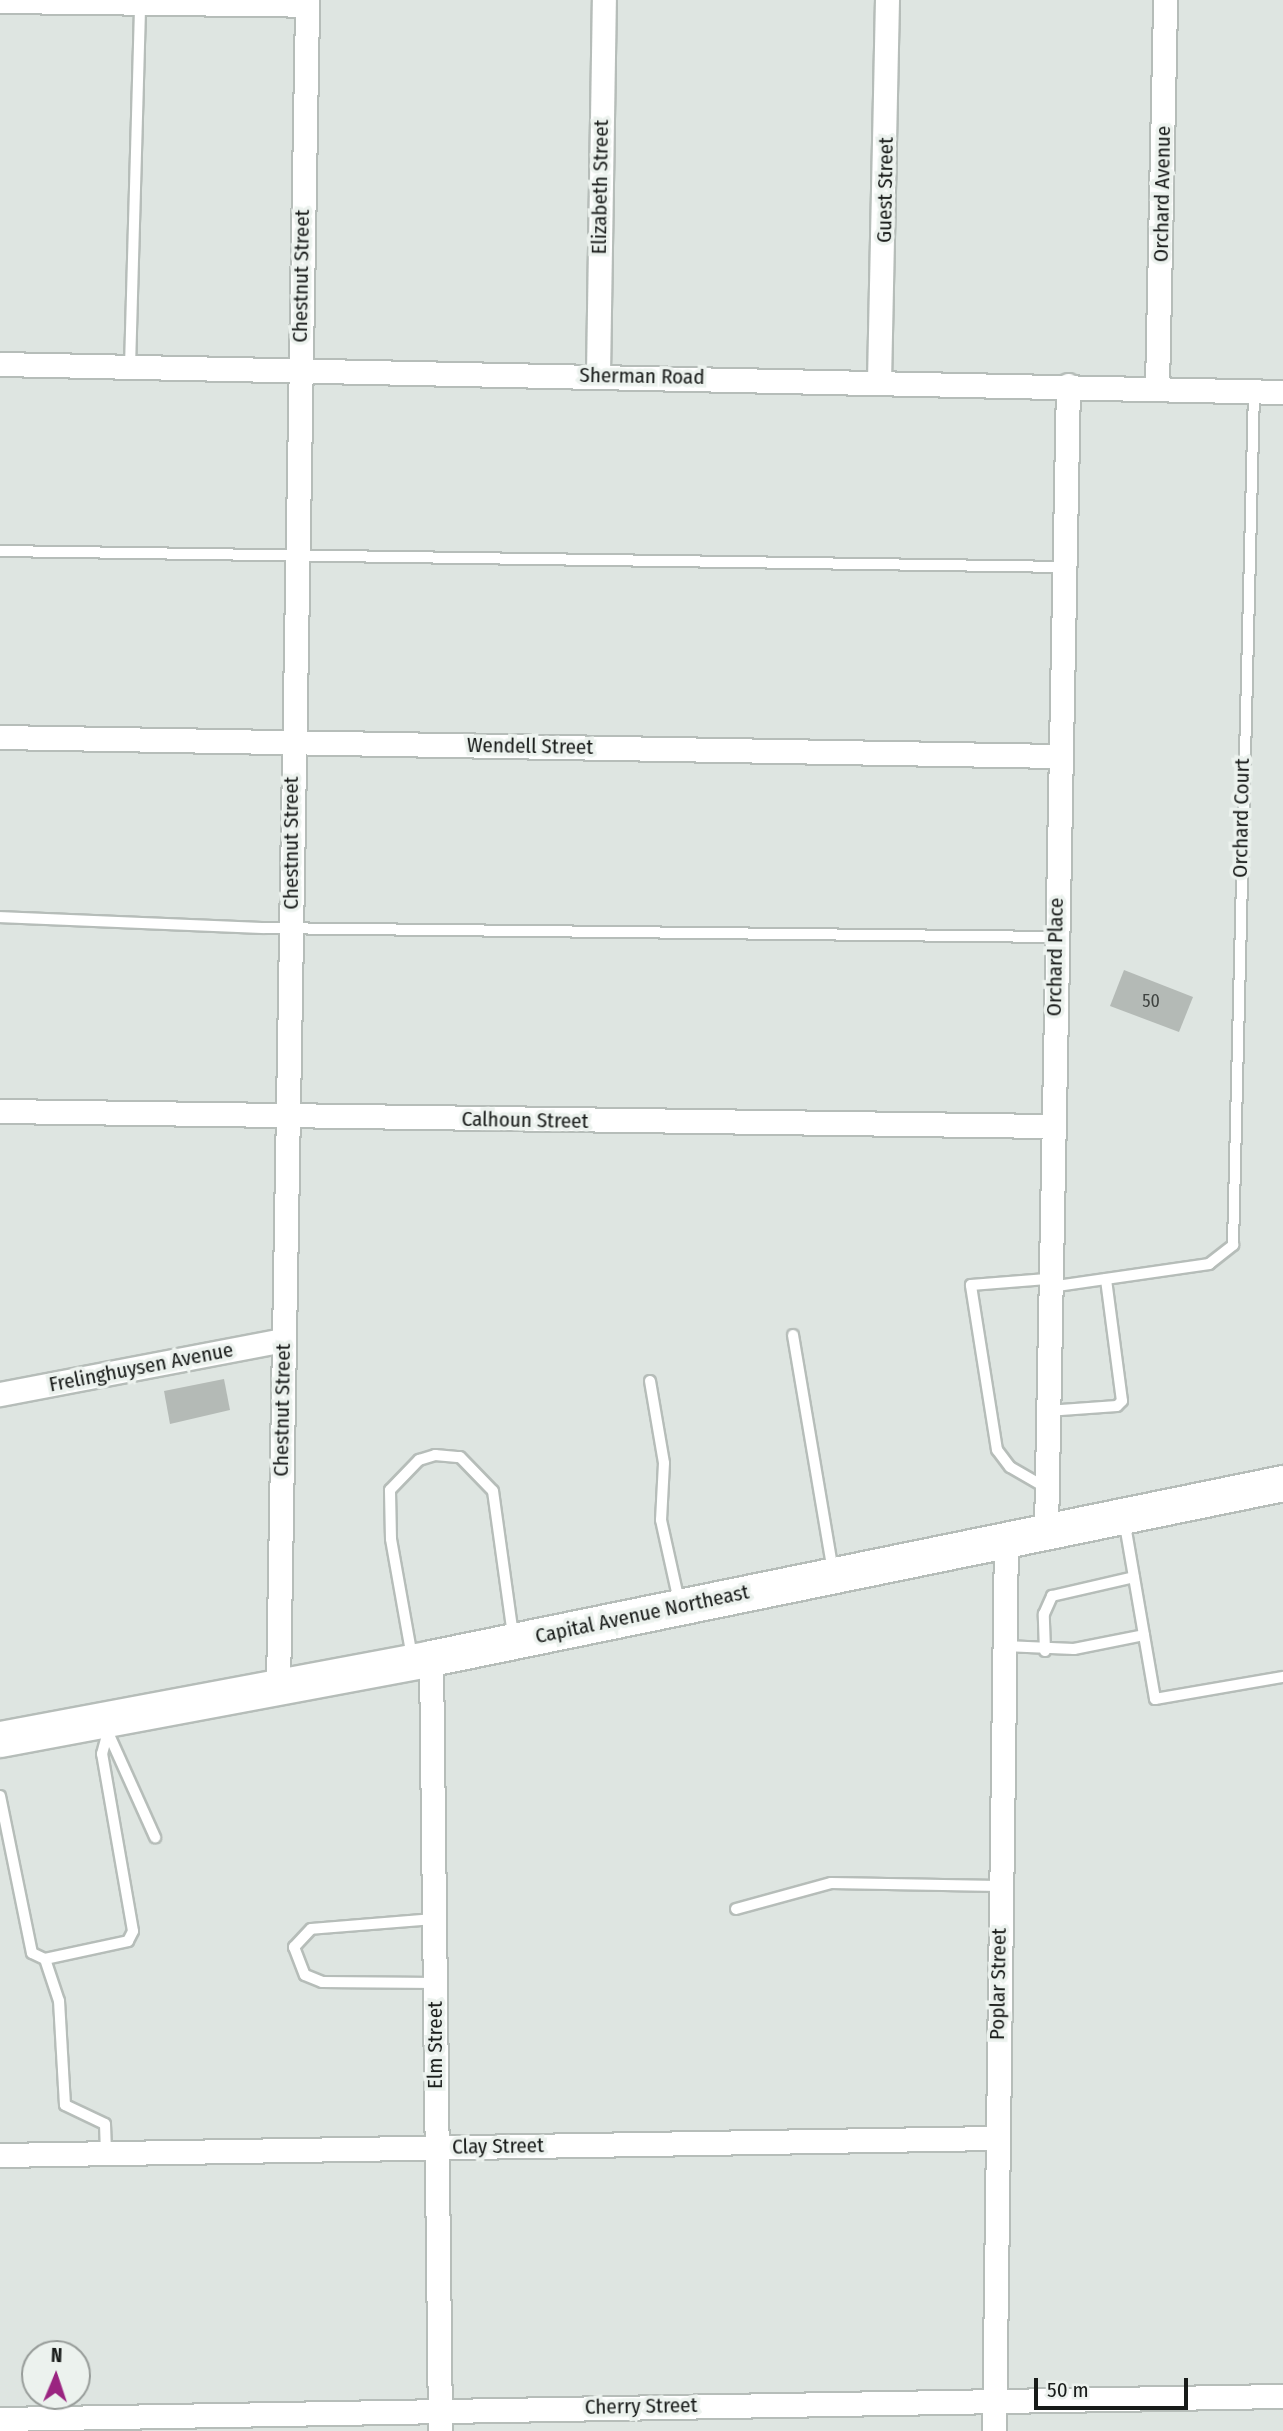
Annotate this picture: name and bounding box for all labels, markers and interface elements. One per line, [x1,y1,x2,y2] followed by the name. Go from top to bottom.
[586,119,614,255] street label: Elizabeth Street
[1148,126,1176,262] street label: Orchard Avenue
[871,137,899,243] street label: Guest Street
[287,209,315,343] street label: Chestnut Street
[579,362,705,390] street label: Sherman Road
[467,732,593,760] street label: Wendell Street
[1227,758,1255,878] street label: Orchard Court
[278,776,304,910] street label: Chestnut Street
[1041,897,1069,1017] street label: Orchard Place
[1142,990,1160,1012] house number: 50
[461,1106,589,1134] street label: Calhoun Street
[47,1337,235,1397] street label: Frelinghuysen Avenue
[268,1343,296,1477] street label: Chestnut Street
[533,1579,751,1649] street label: Capital Avenue Northeast
[984,1928,1012,2040] street label: Poplar Street
[422,2001,448,2089] street label: Elm Street
[452,2133,544,2159] street label: Clay Street
[21,2340,91,2410] north arrow
[51,2344,63,2367] text: N
[1038,2364,1192,2408] scale bar
[1047,2377,1089,2403] text: 50 m
[585,2392,697,2420] street label: Cherry Street

